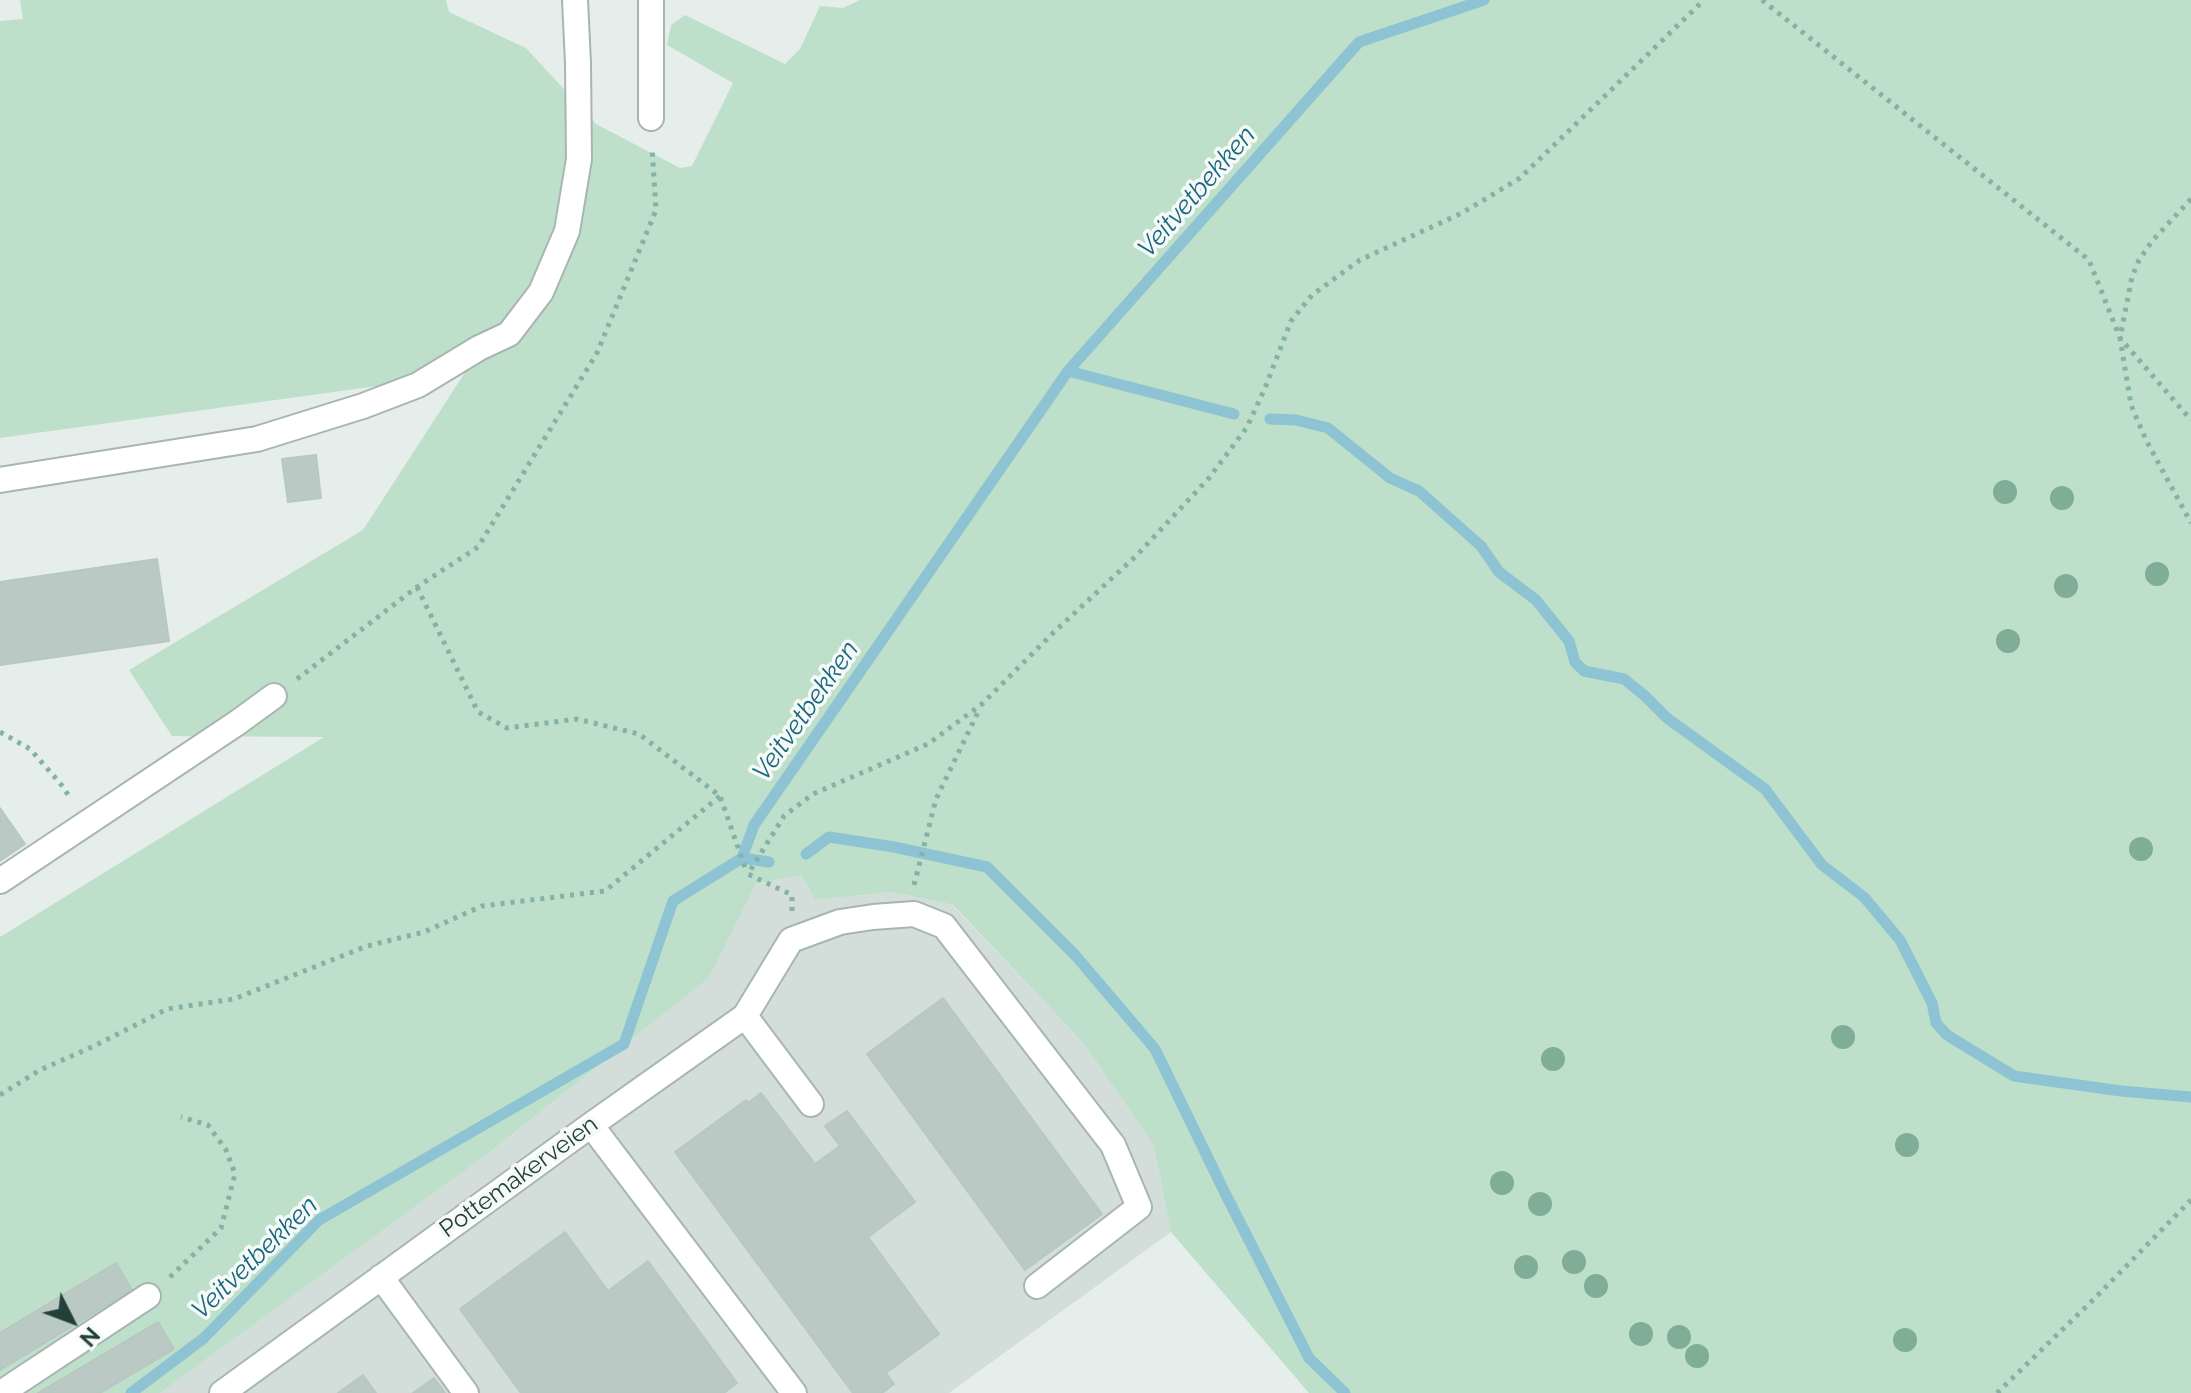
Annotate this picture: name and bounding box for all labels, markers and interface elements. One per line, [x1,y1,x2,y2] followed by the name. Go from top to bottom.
[1132,120,1262,264] water label: Veitvetbekken
[746,635,866,787] water label: Veitvetbekken
[434,1110,604,1244] street label: Pottemakerveien
[185,1190,325,1326] water label: Veitvetbekken
[32,1281,112,1361] north arrow
[75,1322,105,1352] text: N

